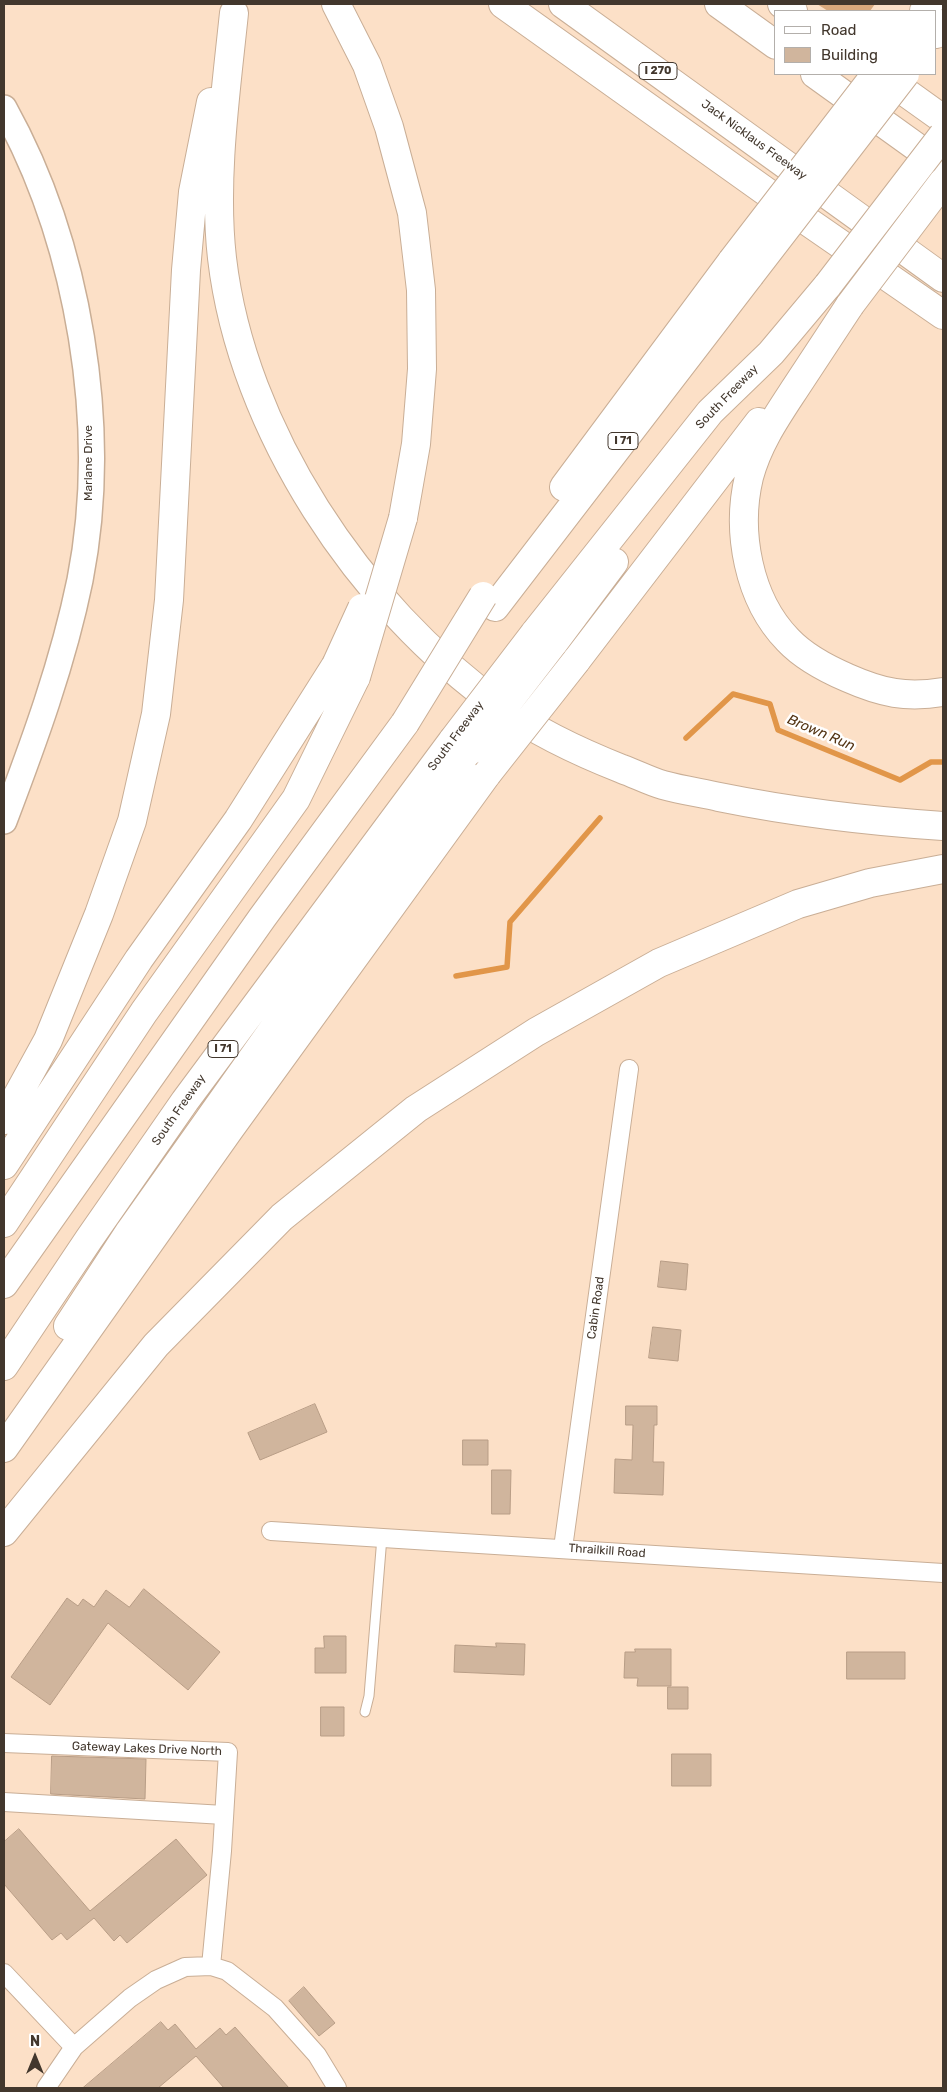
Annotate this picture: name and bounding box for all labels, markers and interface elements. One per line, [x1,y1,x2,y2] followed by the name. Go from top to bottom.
[774,10,937,75] legend
[821,21,857,39] text: Road
[821,46,878,64] text: Building
[639,62,677,80] road number: I 270
[698,97,810,183] street label: Jack Nicklaus Freeway
[693,362,761,432] street label: South Freeway
[82,425,96,501] street label: Marlane Drive
[608,432,638,450] road number: I 71
[425,698,487,774] street label: South Freeway
[785,711,857,755] water label: Brown Run
[208,1040,238,1058] road number: I 71
[149,1072,209,1148] street label: South Freeway
[584,1276,608,1340] street label: Cabin Road
[568,1541,646,1561] street label: Thrailkill Road
[72,1739,222,1759] street label: Gateway Lakes Drive North
[10,2032,60,2082] north arrow
[30,2033,40,2050] text: N

